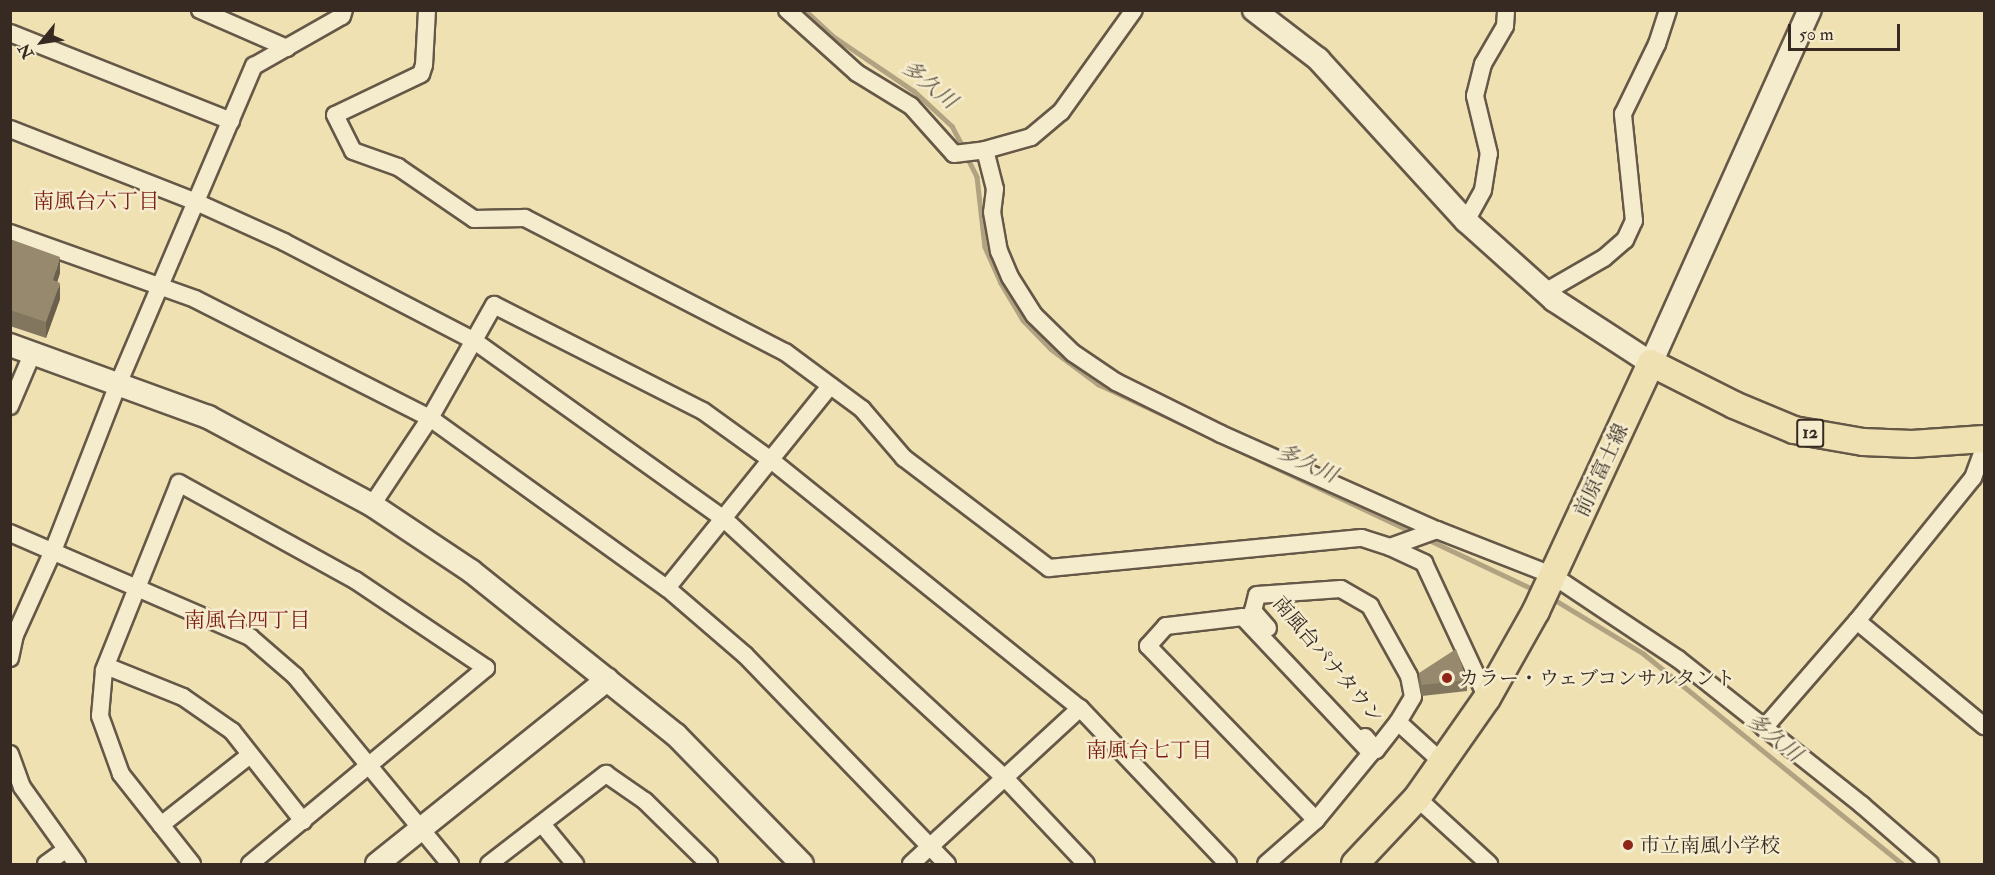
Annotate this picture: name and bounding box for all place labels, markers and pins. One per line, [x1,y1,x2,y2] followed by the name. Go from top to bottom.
[1459,666,1739,690] place label: カラー・ウェブコンサルタント
[1440,671,1454,685] marker: カラー・ウェブコンサルタント
[1640,833,1780,857] place label: 市立南風小学校
[1621,838,1635,852] marker: 市立南風小学校

